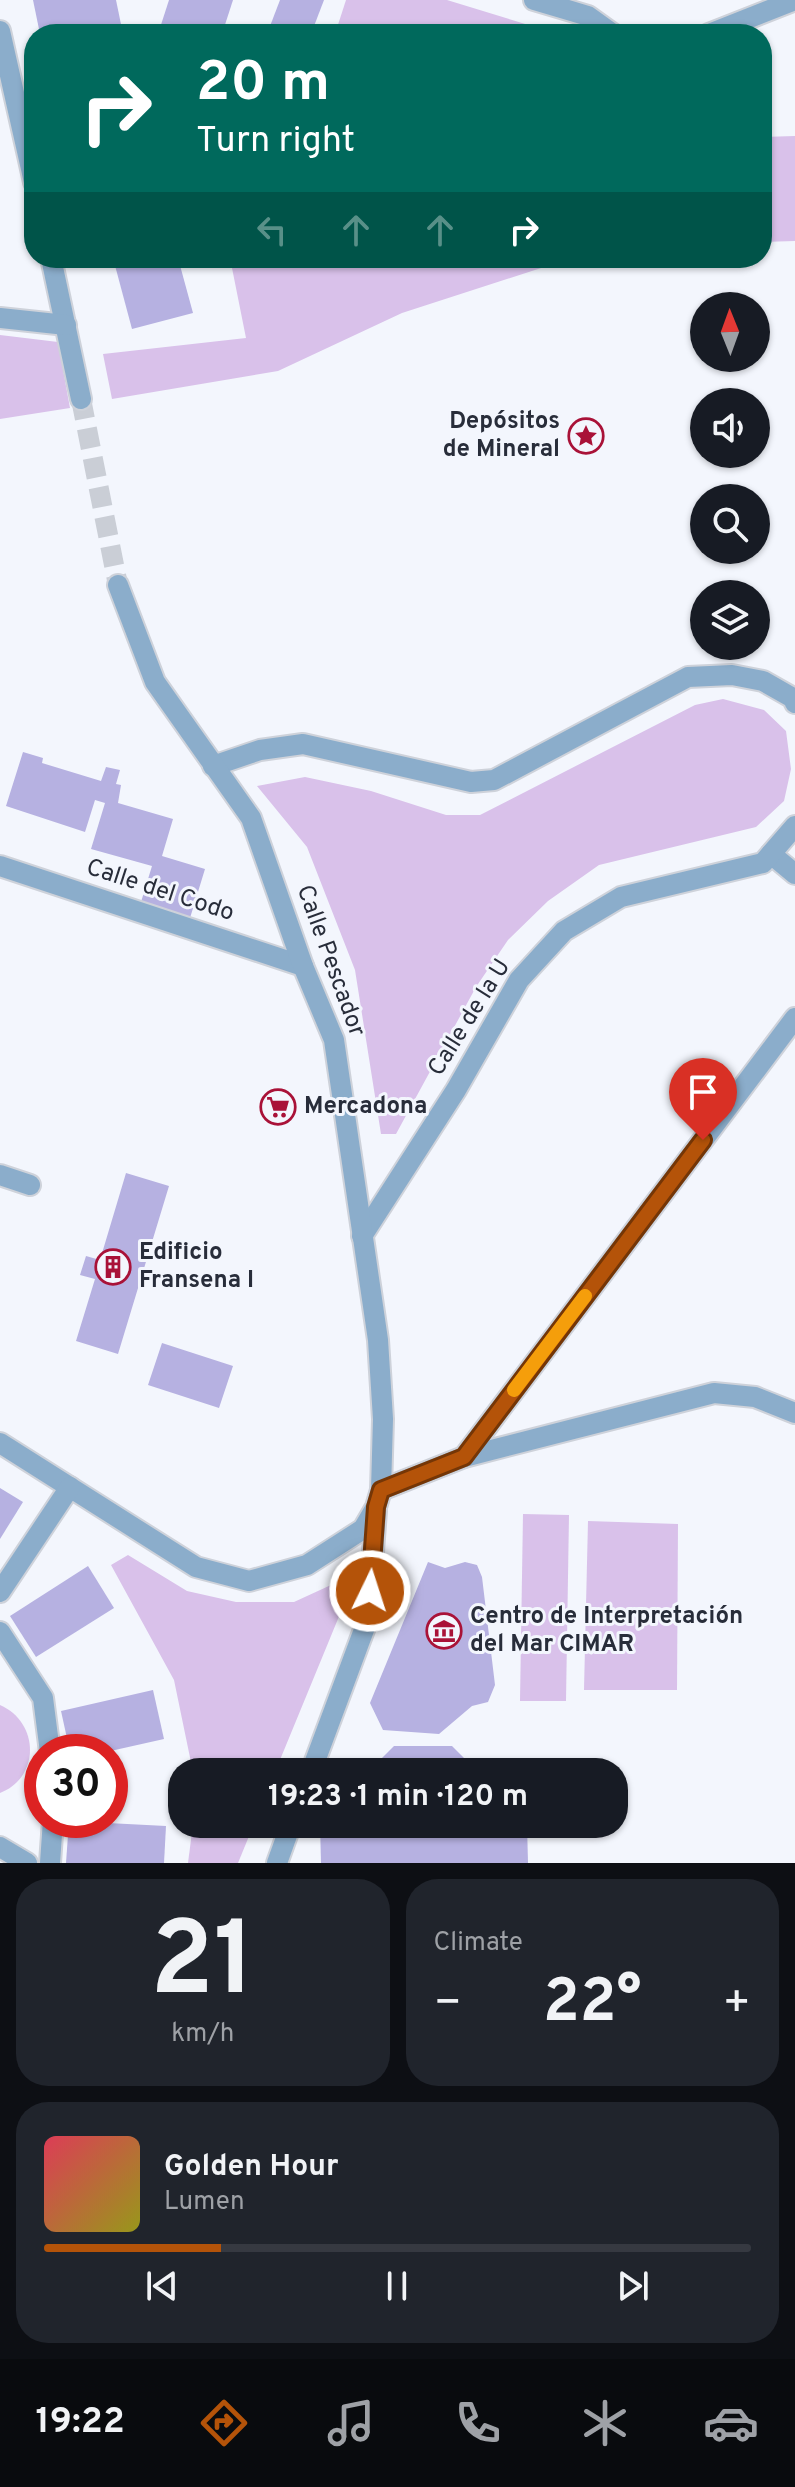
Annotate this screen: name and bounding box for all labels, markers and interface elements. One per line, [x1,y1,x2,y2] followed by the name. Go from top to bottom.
[196,50,330,120] text: 20 m
[64,56,168,160] icon: right
[196,119,355,165] text: Turn right
[250,208,294,252] icon: left
[334,208,378,252] icon: ahead
[418,208,462,252] icon: ahead
[502,208,546,252] icon: right
[690,292,770,372] north arrow
[690,292,770,660] map controls
[690,388,770,468] button: sound
[443,407,560,465] place label: Depósitos de Mineral
[567,417,605,455] place icon: Depósitos de Mineral
[690,484,770,564] button: search
[690,580,770,660] button: layers
[82,853,238,929] street label: Calle del Codo
[289,881,371,1041] street label: Calle Pescador
[422,954,518,1082] street label: Calle de la U
[669,1058,737,1140] pin
[681,1070,725,1114] icon: arrive
[259,1088,297,1126] supermarket icon: Mercadona
[304,1092,427,1122] place label: Mercadona
[139,1238,254,1296] place label: Edificio Fransena I
[94,1248,132,1286] building icon: Edificio Fransena I
[328,1549,412,1633] position arrow
[470,1602,743,1660] place label: Centro de Interpretación del Mar CIMAR
[425,1612,463,1650] museum icon: Centro de Interpretación del Mar CIMAR
[24,1734,128,1838] speed limit sign: 30
[268,1779,528,1816] text: 19:23 · 1 min · 120 m
[150,1900,255,2032] text: 21
[434,1927,523,1960] text: Climate
[543,1967,641,2043] text: 22°
[434,1977,462,2033] text: −
[723,1977,751,2033] text: +
[171,2018,234,2051] text: km/h
[164,2149,338,2186] text: Golden Hour
[164,2186,245,2219] text: Lumen
[140,2264,184,2308] icon: previous
[375,2264,419,2308] icon: pause
[611,2264,655,2308] icon: next
[196,2395,252,2451] icon: directions
[323,2395,379,2451] icon: music
[450,2395,506,2451] icon: phone
[577,2395,633,2451] icon: climate
[703,2395,759,2451] icon: car
[35,2400,125,2446] text: 19:22

